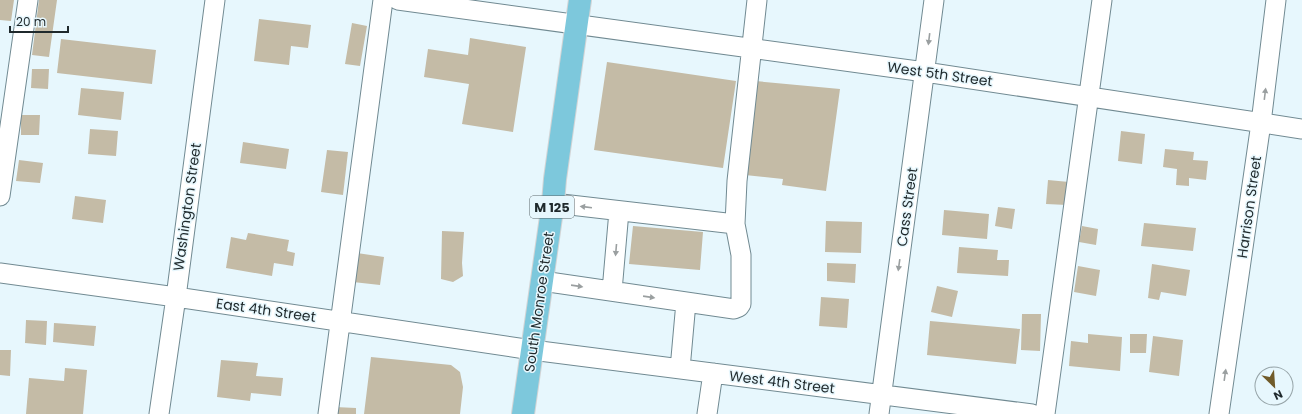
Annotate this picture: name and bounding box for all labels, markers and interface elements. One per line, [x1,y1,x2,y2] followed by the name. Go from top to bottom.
[10,8,68,34] scale bar
[16,13,46,30] text: 20 m
[926,33,933,45] one-way arrow
[886,57,994,91] street label: West 5th Street
[1261,88,1268,100] one-way arrow
[168,142,206,272] street label: Washington Street
[1232,155,1266,259] street label: Harrison Street
[892,166,922,248] street label: Cass Street
[530,196,574,218] road number: M 125
[580,204,592,211] one-way arrow
[519,231,559,373] street label: South Monroe Street
[612,244,619,256] one-way arrow
[896,259,902,271] one-way arrow
[571,283,583,289] one-way arrow
[215,293,317,327] street label: East 4th Street
[643,294,655,300] one-way arrow
[728,366,836,398] street label: West 4th Street
[1254,366,1294,406] north arrow
[1222,369,1228,381] one-way arrow
[1271,386,1285,404] text: N

